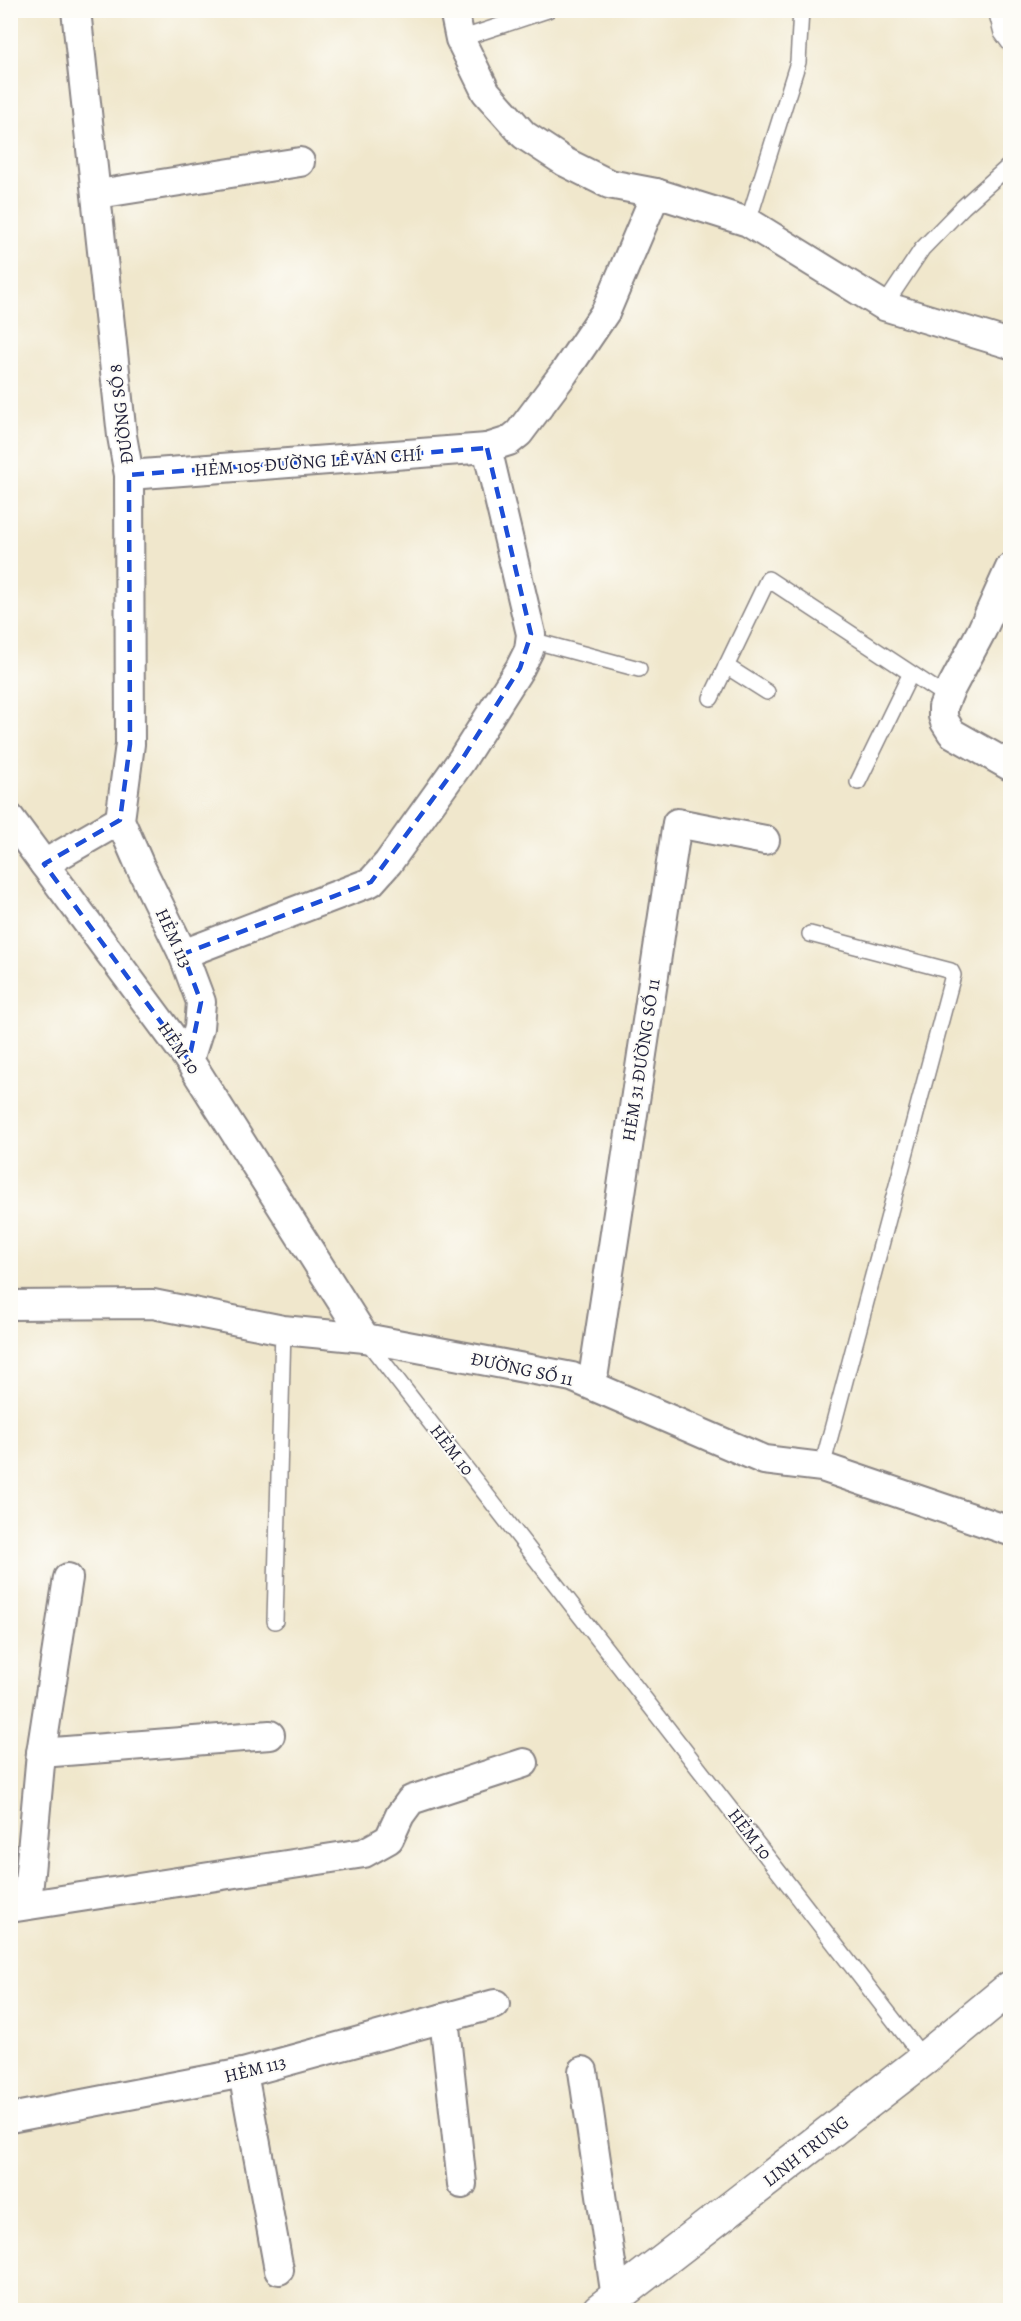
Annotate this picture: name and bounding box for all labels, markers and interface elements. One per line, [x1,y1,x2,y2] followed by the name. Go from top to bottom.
[103,363,139,465] street label: ĐƯỜNG SỐ 8
[193,442,423,482] street label: HẺM 105 ĐƯỜNG LÊ VĂN CHÍ
[150,904,198,972] street label: HẺM 113
[616,977,666,1143] street label: HẺM 31 ĐƯỜNG SỐ 11
[152,1017,206,1079] street label: HẺM 10
[468,1346,576,1392] street label: ĐƯỜNG SỐ 11
[424,1419,480,1481] street label: HẺM 10
[722,1803,778,1865] street label: HẺM 10
[222,2050,288,2088] street label: HẺM 113
[758,2110,854,2192] street label: LINH TRUNG

